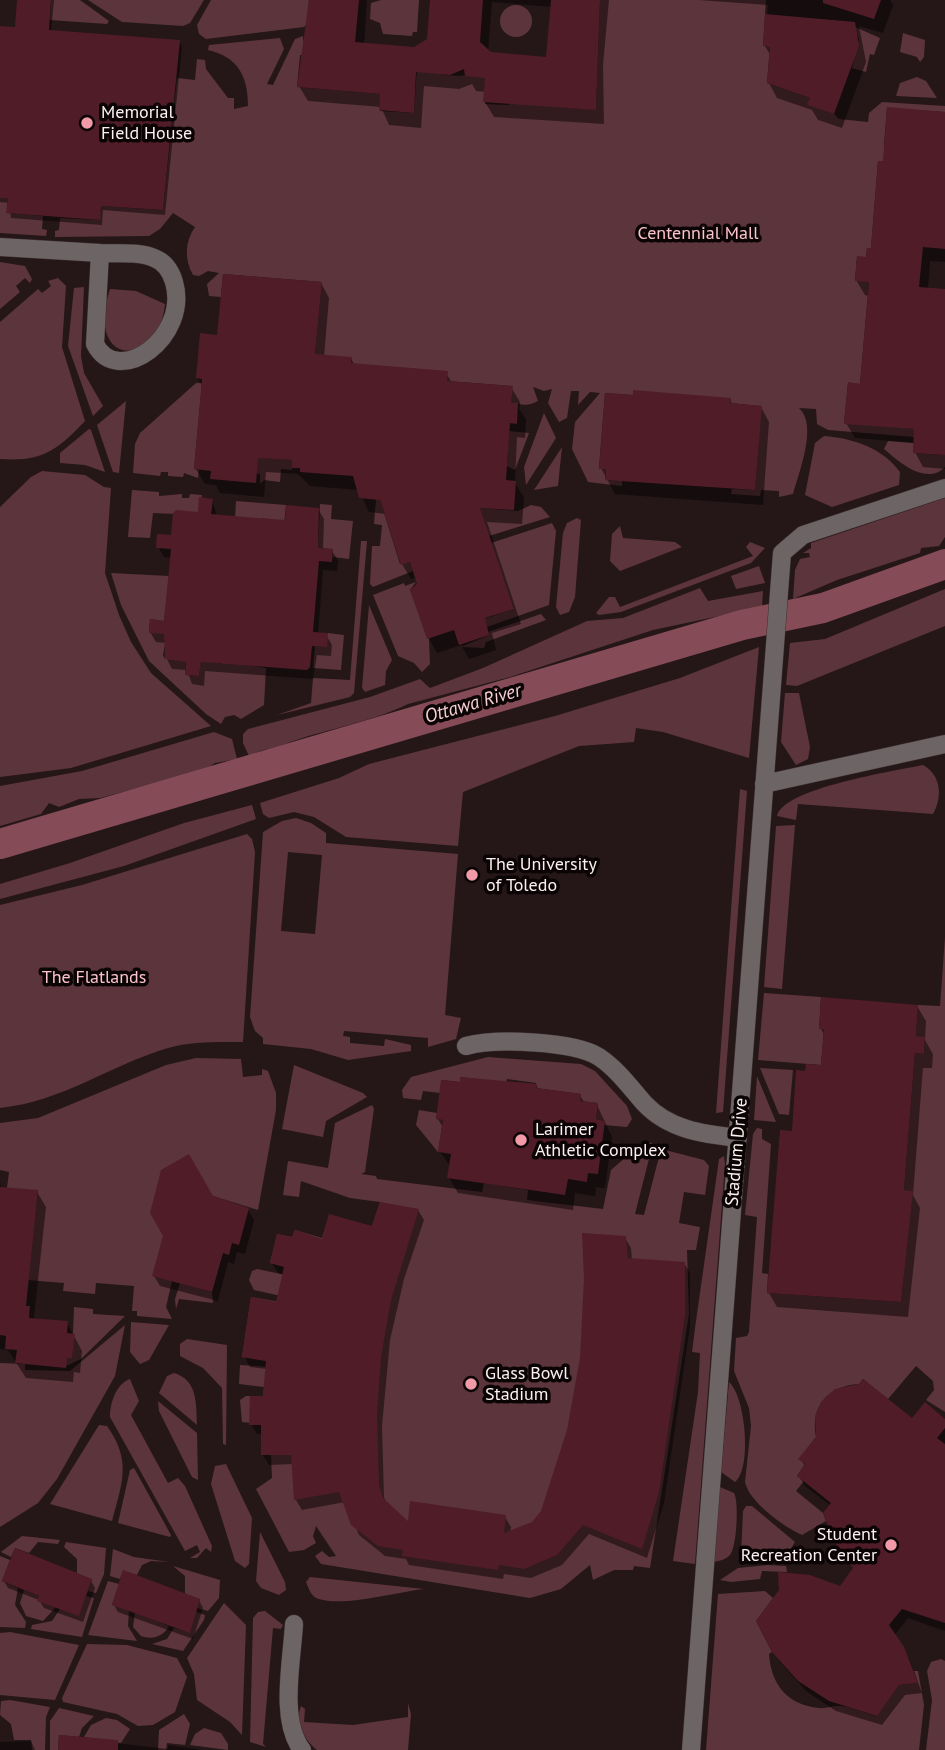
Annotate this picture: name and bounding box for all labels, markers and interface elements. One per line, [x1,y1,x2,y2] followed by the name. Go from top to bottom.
[101,102,192,144] place label: Memorial Field House
[79,115,95,131] marker: Memorial Field House
[638,223,758,245] park label: Centennial Mall
[422,679,524,729] water label: Ottawa River
[486,854,597,896] place label: The University of Toledo
[464,867,480,883] marker: The University of Toledo
[42,967,146,989] park label: The Flatlands
[722,1097,752,1207] street label: Stadium Drive
[535,1119,666,1162] place label: Larimer Athletic Complex
[513,1132,529,1148] marker: Larimer Athletic Complex
[485,1363,569,1406] place label: Glass Bowl Stadium
[463,1376,479,1392] marker: Glass Bowl Stadium
[741,1524,877,1566] place label: Student Recreation Center
[883,1537,899,1553] marker: Student Recreation Center

